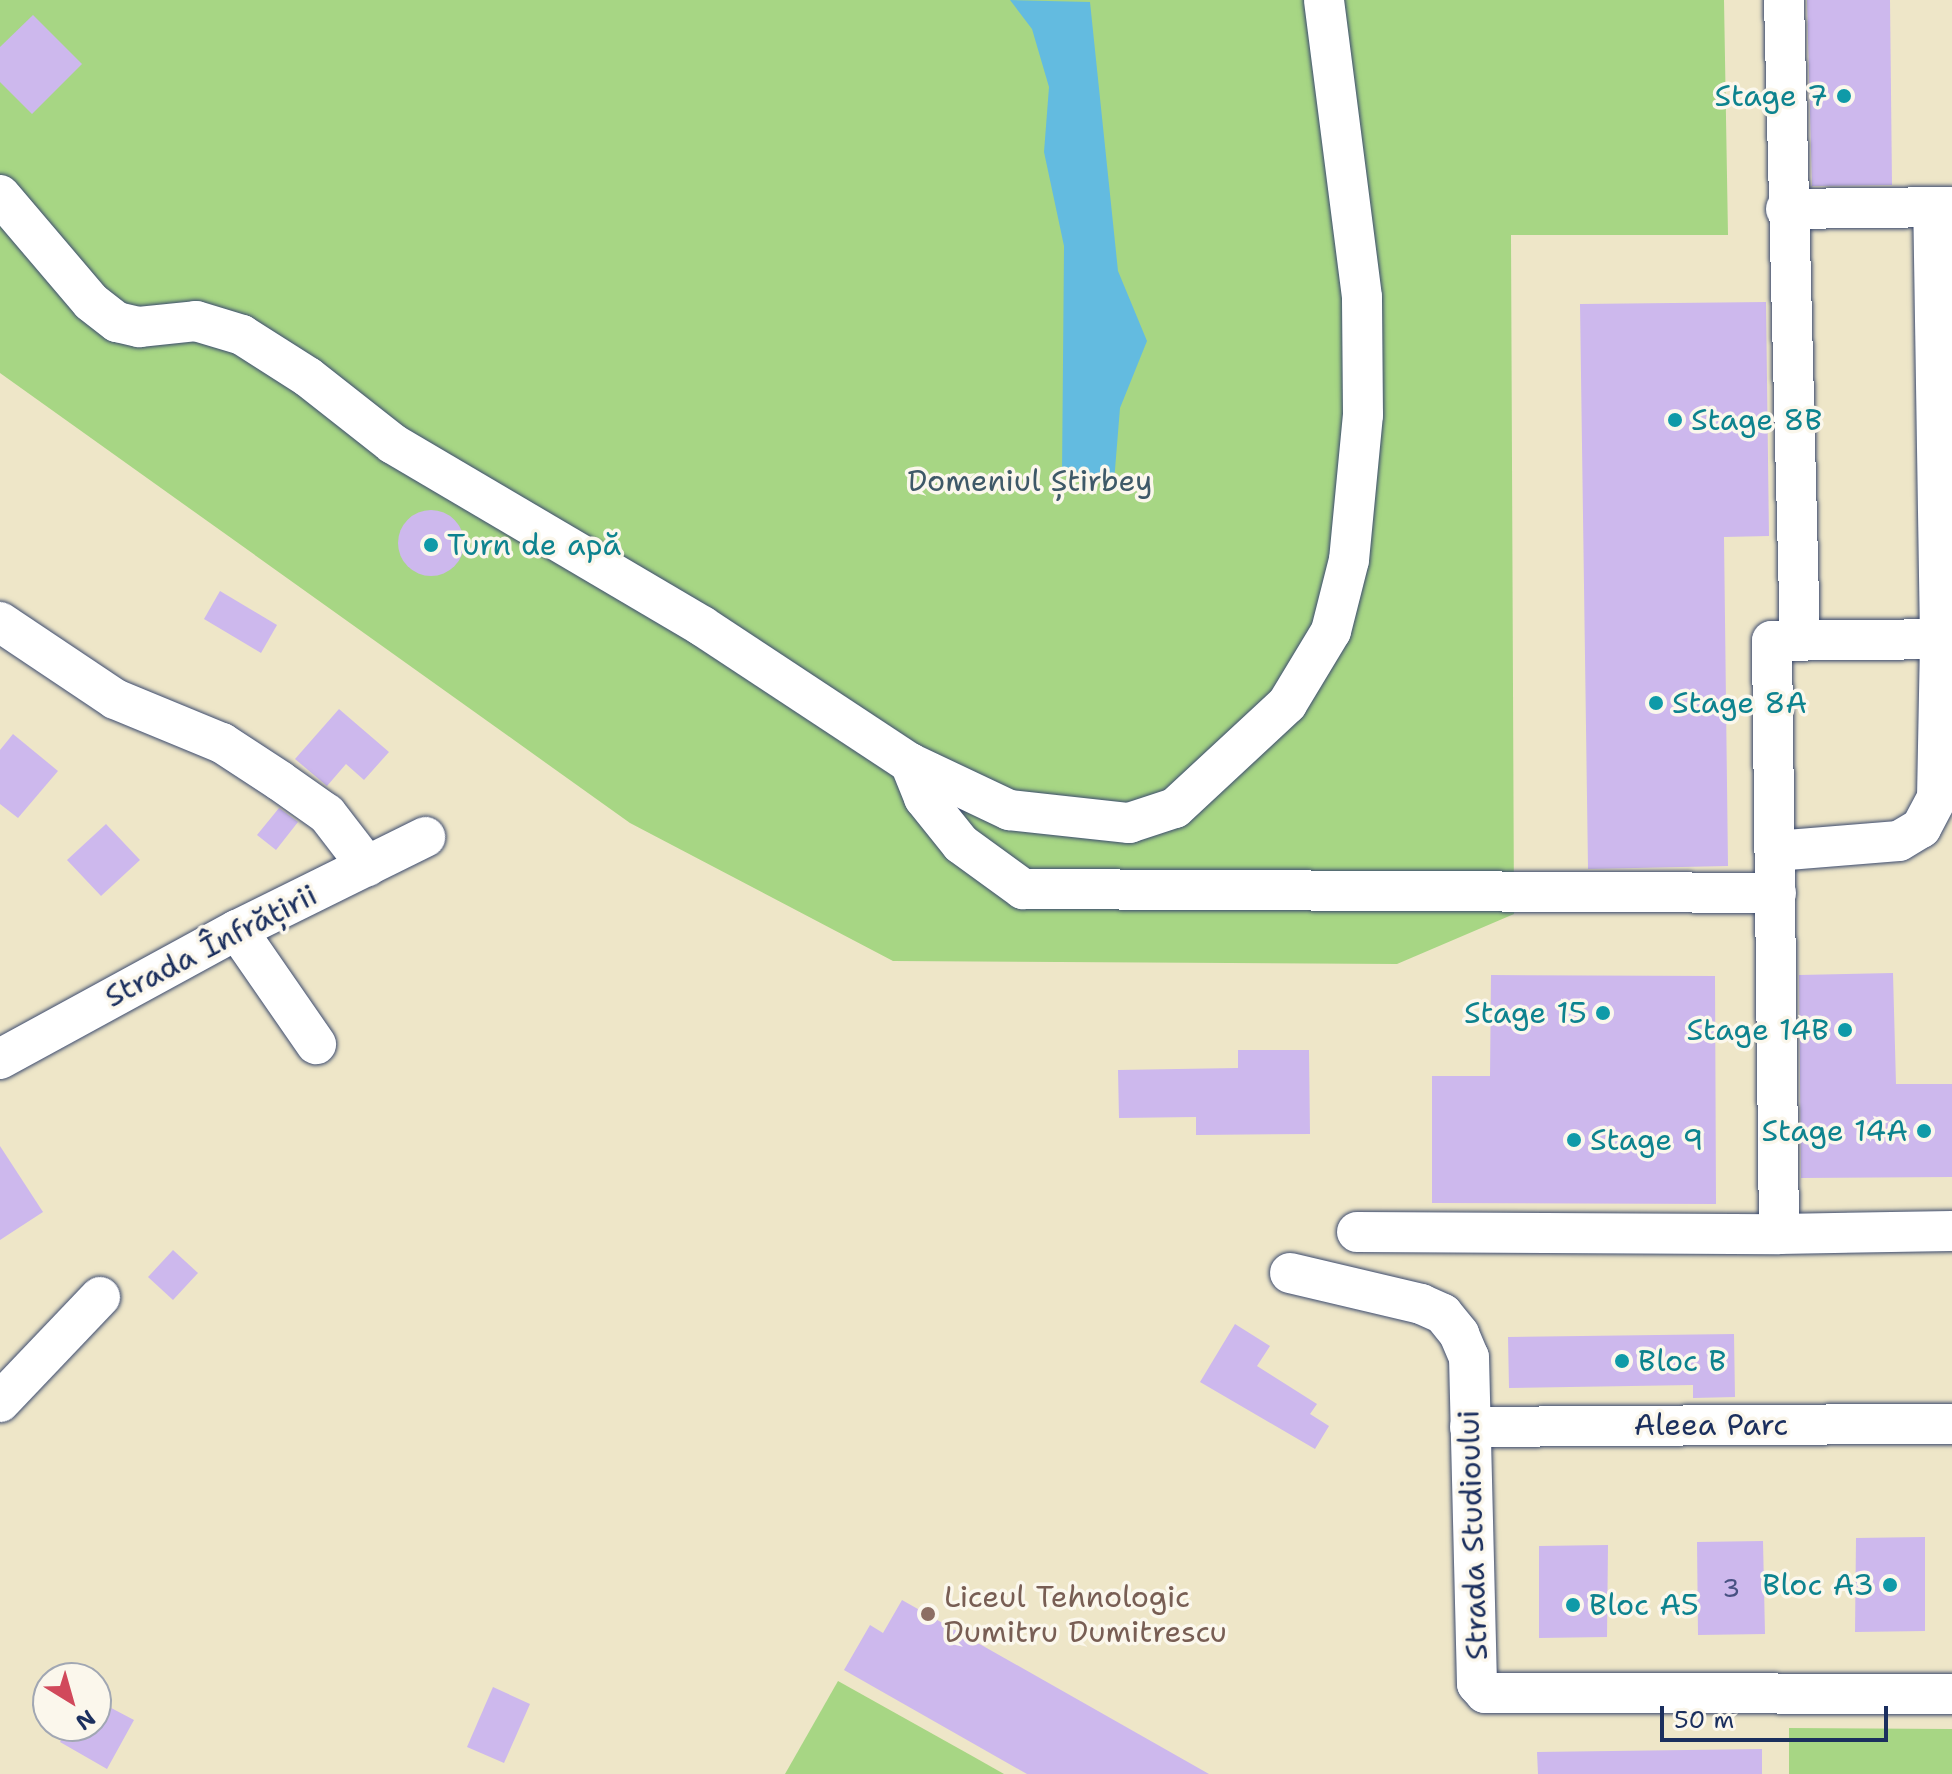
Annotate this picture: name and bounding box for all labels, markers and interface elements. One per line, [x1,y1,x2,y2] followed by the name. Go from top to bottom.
[1714,78,1828,114] place label: Stage 7
[1835,87,1853,105] marker: Stage 7
[1691,402,1822,438] place label: Stage 8B
[1666,411,1684,429] marker: Stage 8B
[908,463,1152,499] park label: Domeniul Știrbey
[447,527,621,563] place label: Turn de apă
[422,536,440,554] marker: Turn de apă
[1672,685,1807,721] place label: Stage 8A
[1647,694,1665,712] marker: Stage 8A
[99,877,323,1015] street label: Strada Înfrățirii
[1464,995,1587,1031] place label: Stage 15
[1594,1004,1612,1022] marker: Stage 15
[1687,1012,1829,1048] place label: Stage 14B
[1836,1021,1854,1039] marker: Stage 14B
[1761,1113,1908,1149] place label: Stage 14A
[1590,1122,1704,1158] place label: Stage 9
[1915,1122,1933,1140] marker: Stage 14A
[1565,1131,1583,1149] marker: Stage 9
[1638,1343,1726,1379] place label: Bloc B
[1613,1352,1631,1370] marker: Bloc B
[1634,1407,1788,1443] street label: Aleea Parc
[1451,1409,1495,1661] street label: Strada Studioului
[1762,1567,1874,1603] place label: Bloc A3
[1722,1572,1740,1604] house number: 3
[1881,1576,1899,1594] marker: Bloc A3
[944,1579,1227,1650] place label: Liceul Tehnologic Dumitru Dumitrescu
[1589,1587,1699,1623] place label: Bloc A5
[1564,1596,1582,1614] marker: Bloc A5
[919,1605,937,1623] marker: Liceul Tehnologic Dumitru Dumitrescu
[32,1662,112,1742] north arrow
[1664,1690,1892,1740] scale bar
[70,1703,101,1737] text: N
[1674,1704,1734,1736] text: 50 m

